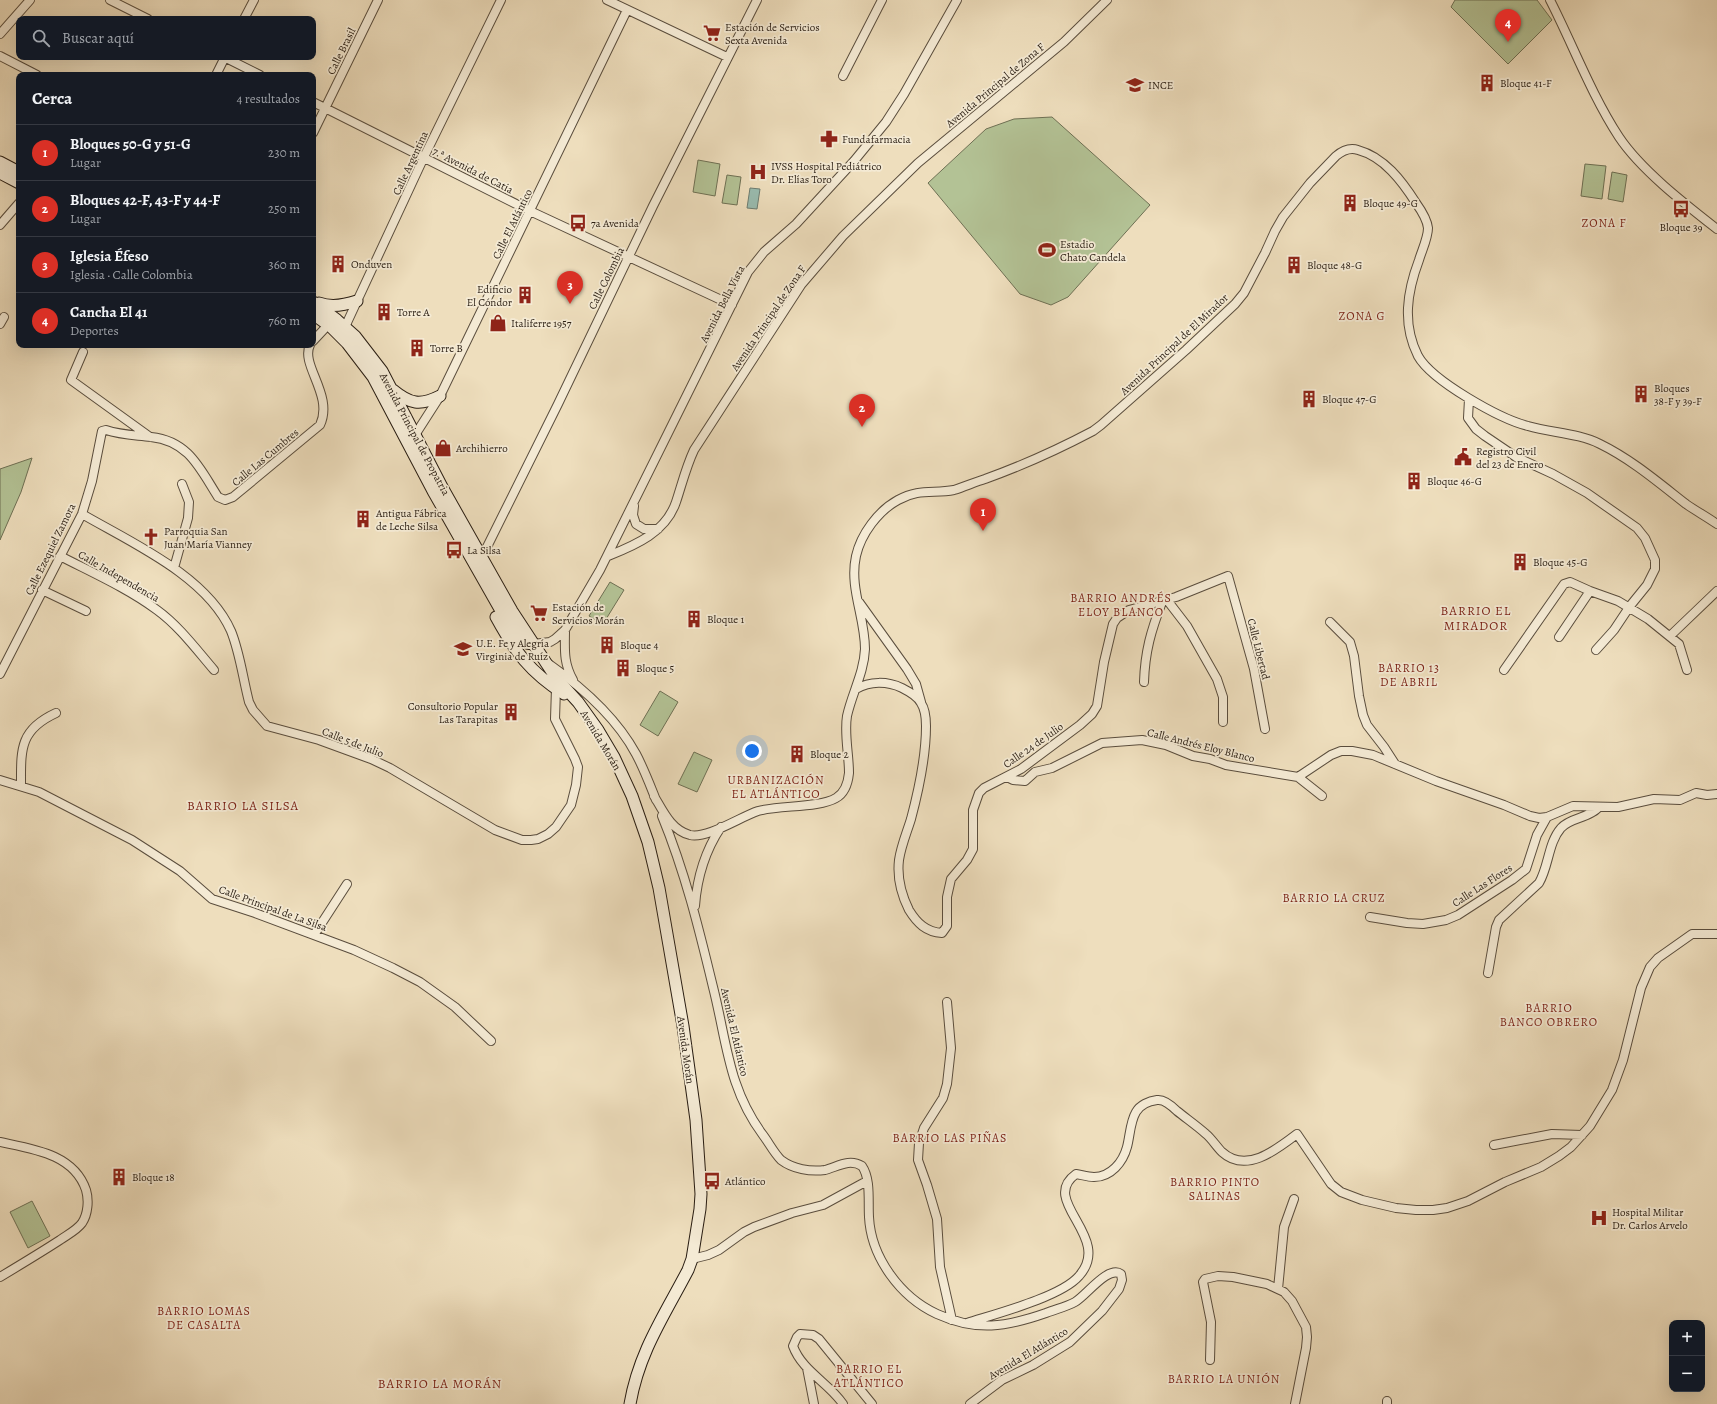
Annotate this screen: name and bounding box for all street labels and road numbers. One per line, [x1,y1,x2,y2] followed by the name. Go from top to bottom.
[324,25,359,77] street label: Calle Brasil
[942,39,1048,132] street label: Avenida Principal de Zona F
[389,128,432,198] street label: Calle Argentina
[430,144,516,198] street label: 7.ª Avenida de Catia
[489,186,536,262] street label: Calle El Atlántico
[585,244,628,312] street label: Calle Colombia
[696,262,749,346] street label: Avenida Bella Vista
[727,262,810,375] street label: Avenida Principal de Zona F
[1116,290,1232,399] street label: Avenida Principal de El Mirador
[375,370,454,499] street label: Avenida Principal de Propatria
[229,425,302,490] street label: Calle Las Cumbres
[22,500,80,598] street label: Calle Ezequiel Zamora
[75,547,163,606] street label: Calle Independencia
[1244,617,1273,681] street label: Calle Libertad
[576,706,625,773] street label: Avenida Morán
[1000,719,1067,772] street label: Calle 24 de Julio
[320,724,386,761] street label: Calle 5 de Julio
[1146,725,1257,766] street label: Calle Andrés Eloy Blanco
[1449,860,1515,911] street label: Calle Las Flores
[217,882,330,935] street label: Calle Principal de La Silsa
[717,986,752,1078] street label: Avenida El Atlántico
[673,1014,698,1085] street label: Avenida Morán
[985,1324,1071,1384] street label: Avenida El Atlántico

